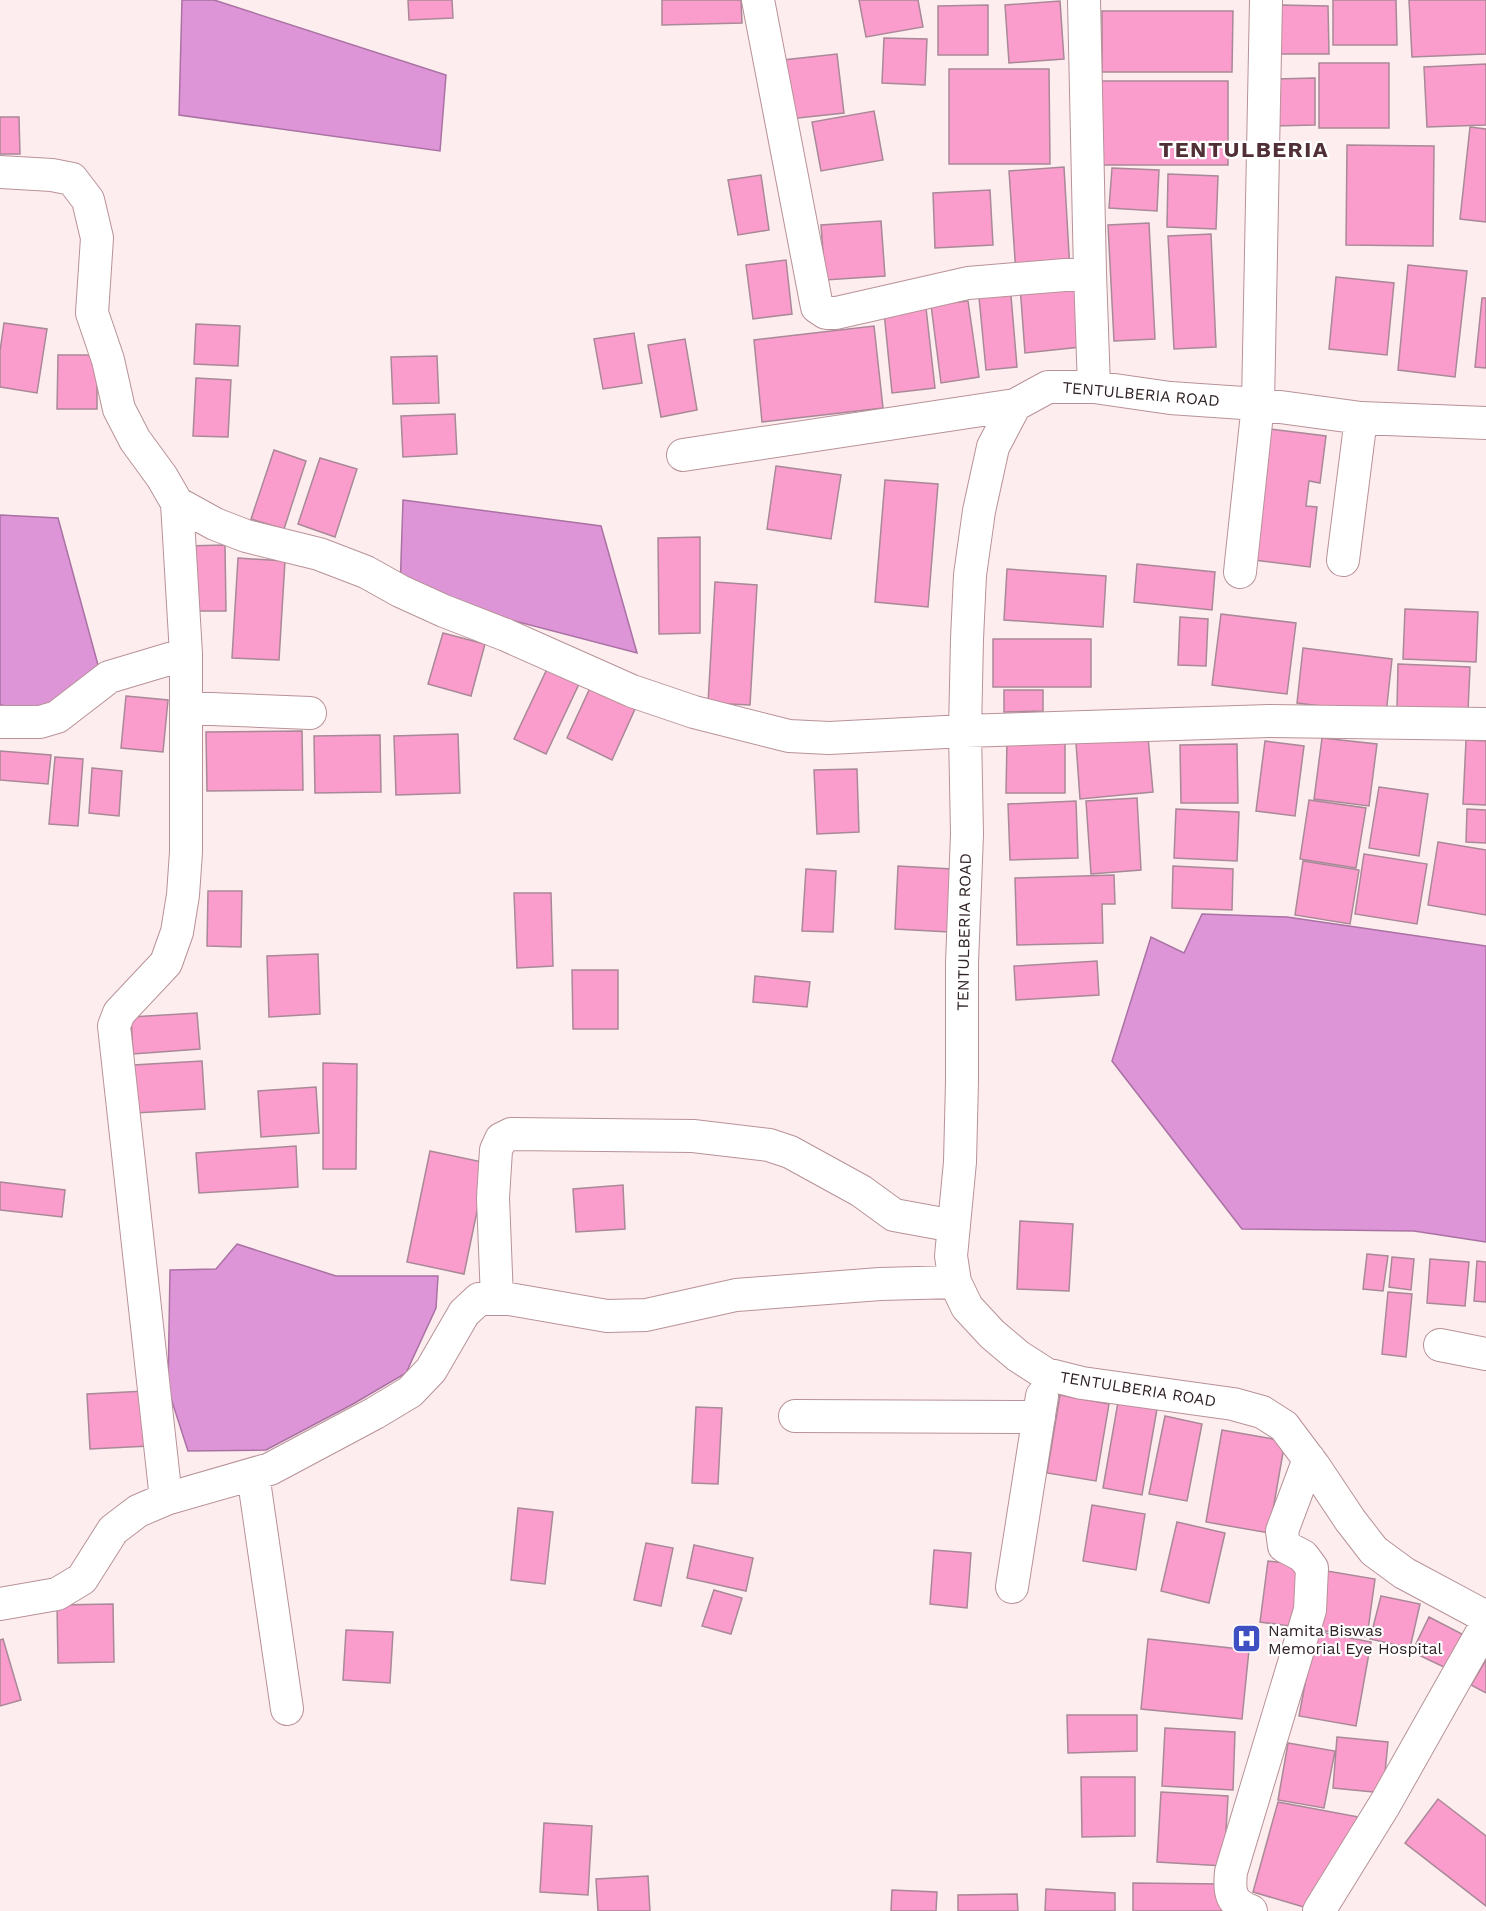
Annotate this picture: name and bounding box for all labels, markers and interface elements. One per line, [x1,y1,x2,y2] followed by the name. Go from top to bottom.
[1159,137,1329,162] district label: TENTULBERIA
[1062,378,1220,410] street label: TENTULBERIA ROAD
[953,853,975,1011] street label: TENTULBERIA ROAD
[1059,1367,1217,1411] street label: TENTULBERIA ROAD
[1268,1621,1443,1658] place label: Namita Biswas Memorial Eye Hospital
[1231,1623,1263,1655] hospital icon: Namita Biswas Memorial Eye Hospital

